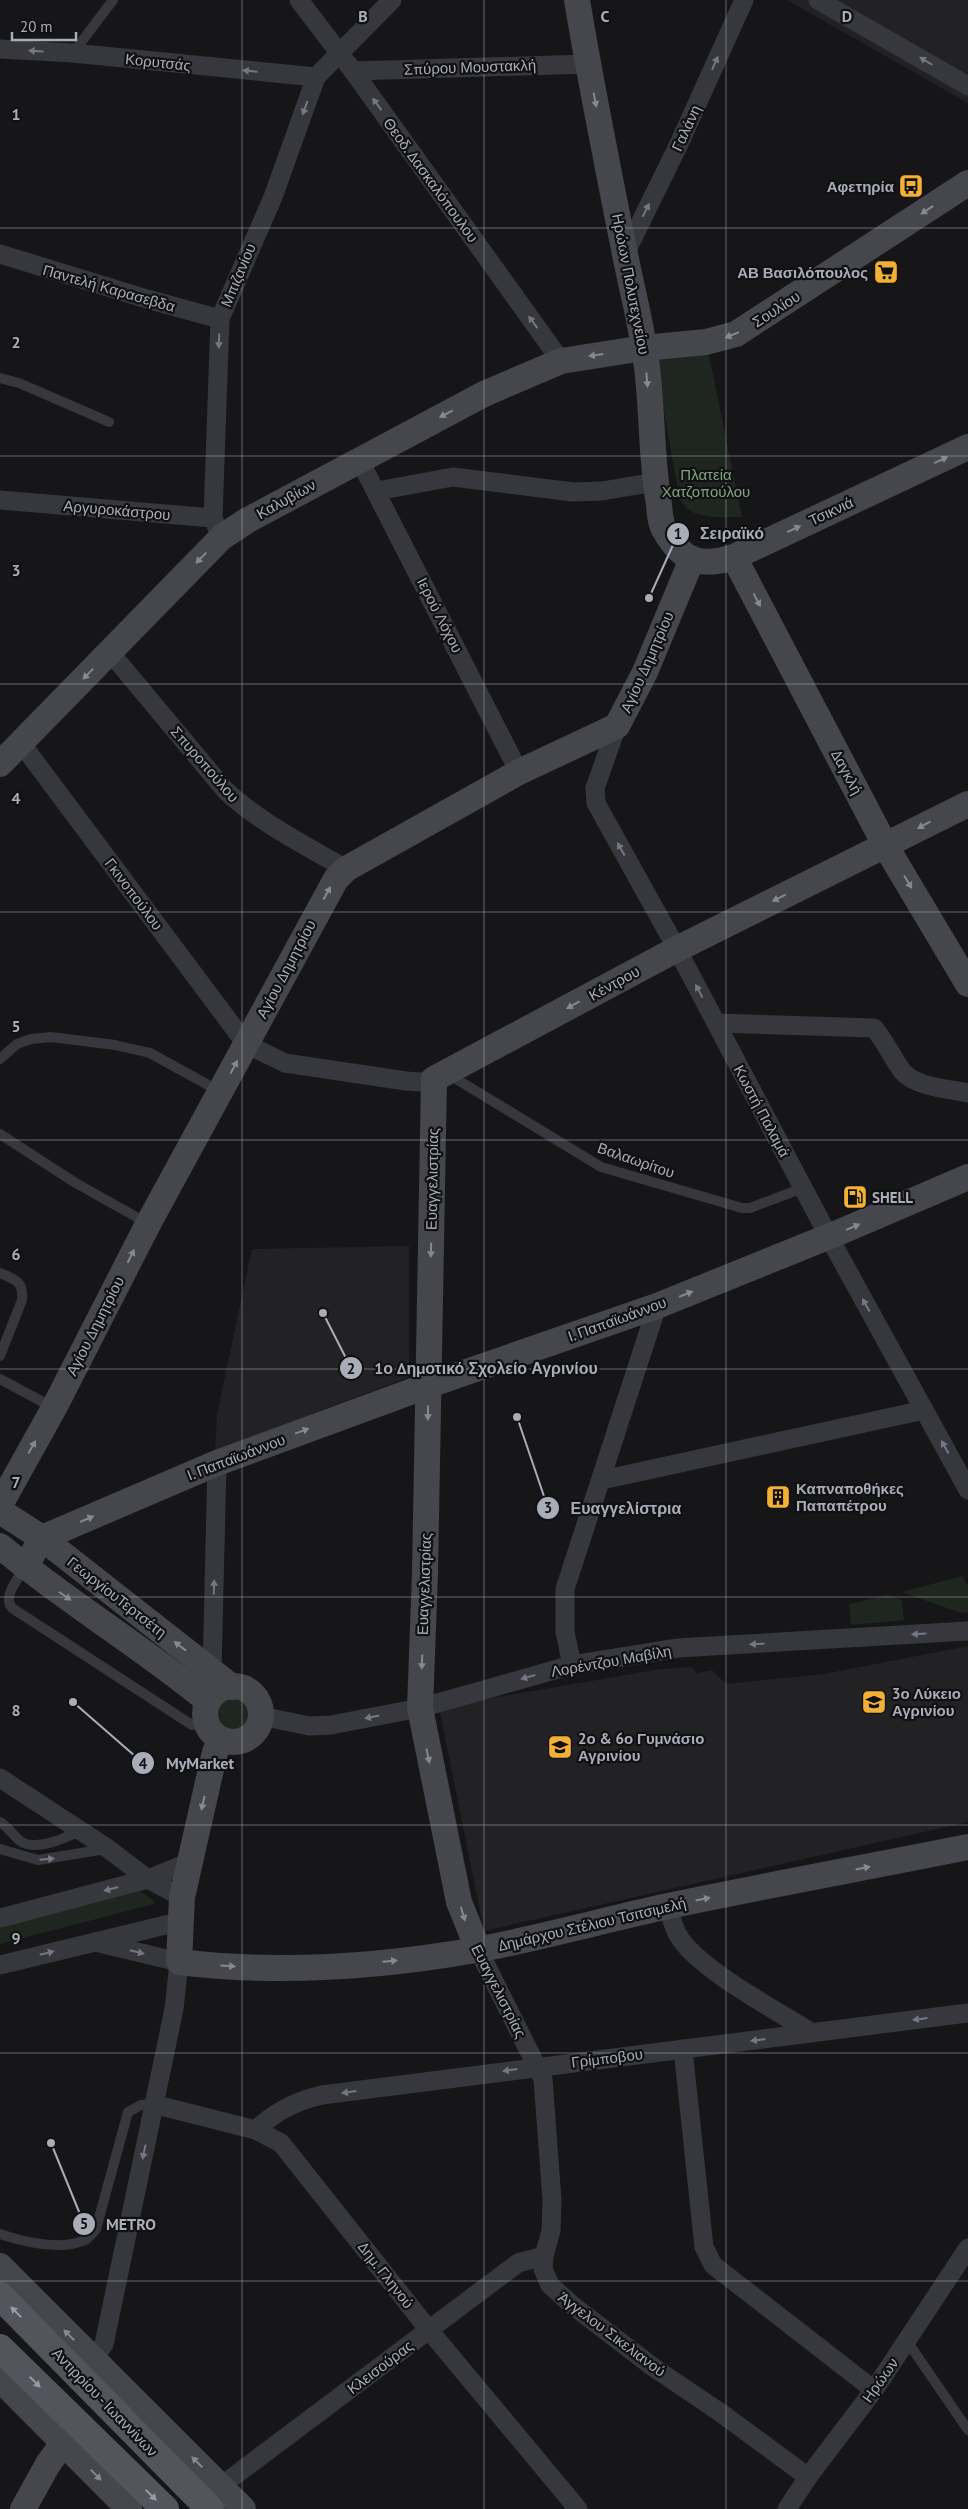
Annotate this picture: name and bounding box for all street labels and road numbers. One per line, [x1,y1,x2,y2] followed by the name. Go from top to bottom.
[124,49,192,75] street label: Κορυτσάς
[403,55,537,79] street label: Σπύρου Μουστακλή
[667,102,705,154] street label: Γαλάνη
[379,114,483,246] street label: Θεοδ. Δασκαλόπουλου
[608,212,654,356] street label: Ηρώων Πολυτεχνείου
[216,240,260,310] street label: Μπιζανίου
[41,260,178,316] street label: Παντελή Καρασεβδα
[749,287,803,331] street label: Σουλίου
[253,475,319,523] street label: Καλυβίων
[806,492,857,530] street label: Τσικνιά
[63,496,171,524] street label: Αργυροκάστρου
[413,574,467,656] street label: Ιερού Λόχου
[616,608,678,716] street label: Αγίου Δημητρίου
[167,722,243,806] street label: Σπυροπούλου
[827,746,867,798] street label: Δαγκλή
[101,854,167,934] street label: Γκινοπούλου
[252,916,320,1022] street label: Αγίου Δημητρίου
[585,961,643,1005] street label: Κέντρου
[730,1062,794,1161] street label: Κωστή Παλαμά
[422,1128,442,1230] street label: Ευαγγελιστρίας
[595,1138,677,1182] street label: Βαλαωρίτου
[62,1273,128,1379] street label: Αγίου Δημητρίου
[565,1292,669,1346] street label: Ι. Παπαϊωάννου
[184,1430,288,1484] street label: Ι. Παπαϊωάννου
[413,1533,435,1635] street label: Ευαγγελιστρίας
[63,1552,171,1642] street label: ΓεωργίουΤερτσέτη
[549,1641,673,1681] street label: Λορέντζου Μαβίλη
[496,1893,688,1955] street label: Δημάρχου Στέλιου Τσιτσιμελή
[467,1941,531,2041] street label: Ευαγγελιστρίας
[570,2044,644,2072] street label: Γρίμποβου
[354,2238,418,2312] street label: Δημ. Γληνού
[555,2287,669,2381] street label: Άγγελου Σικελιανού
[343,2336,417,2398] street label: Κλεισούρας
[48,2344,162,2460] street label: Αντιρρίου - Ιωαννίνων
[858,2354,902,2406] street label: Ηρώων

